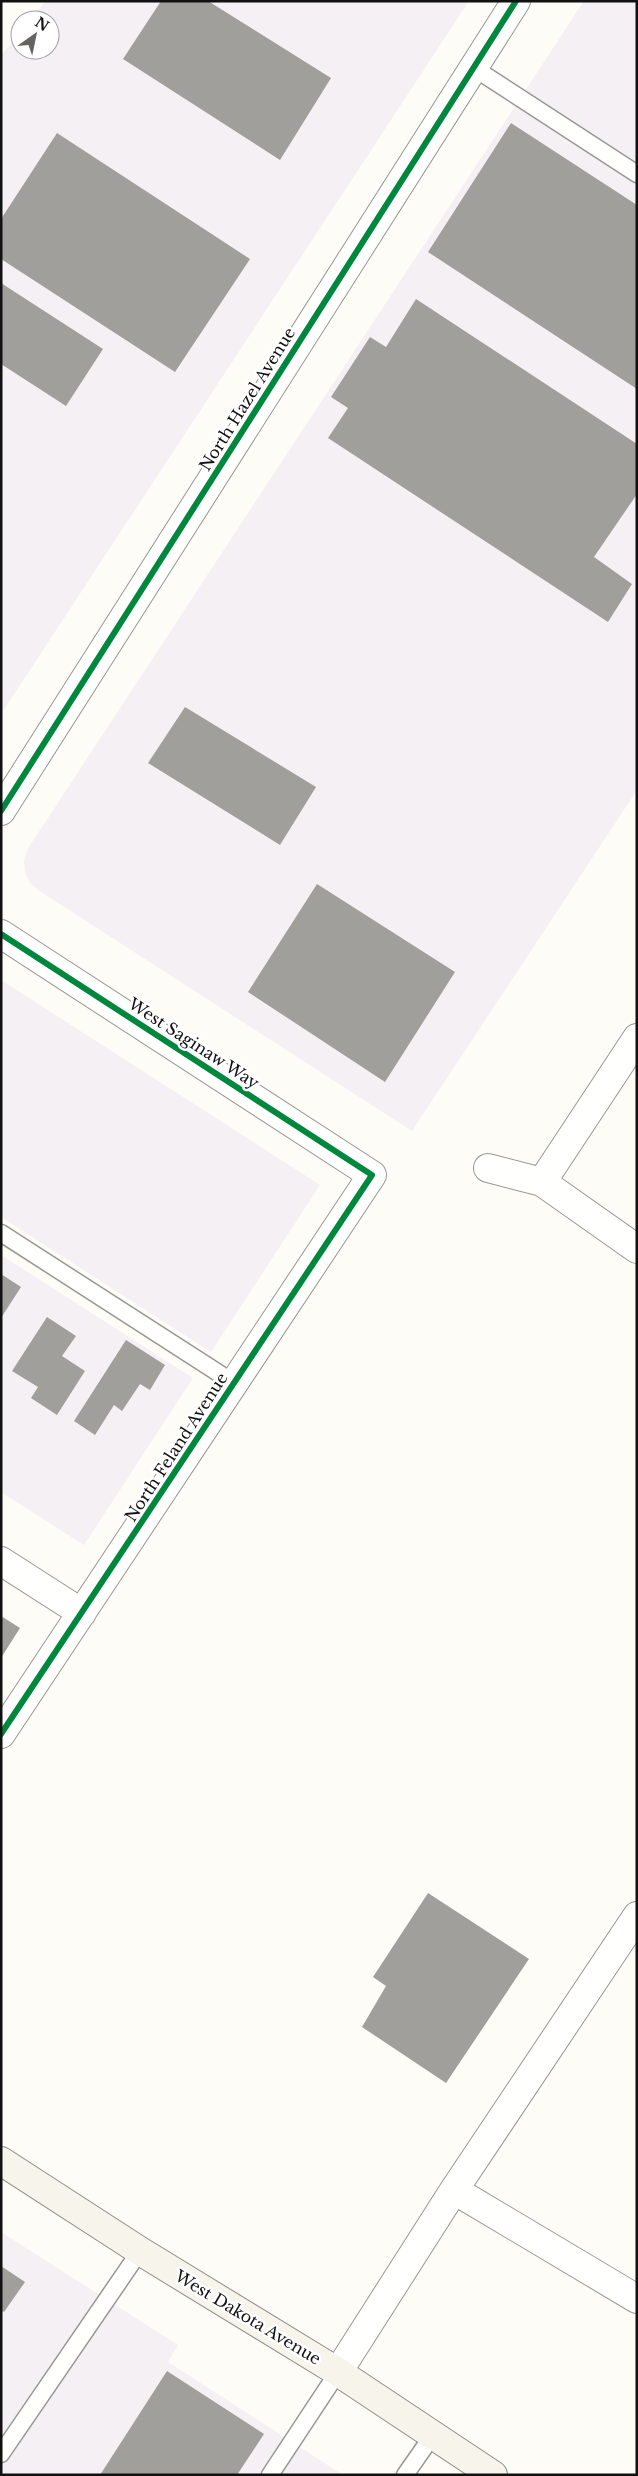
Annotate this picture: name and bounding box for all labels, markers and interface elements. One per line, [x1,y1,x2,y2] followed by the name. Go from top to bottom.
[10,10,60,60] north arrow
[32,13,53,35] text: N
[195,324,299,474] street label: North Hazel Avenue
[124,993,264,1093] street label: West Saginaw Way
[120,1369,232,1525] street label: North Feland Avenue
[170,2265,325,2369] street label: West Dakota Avenue

